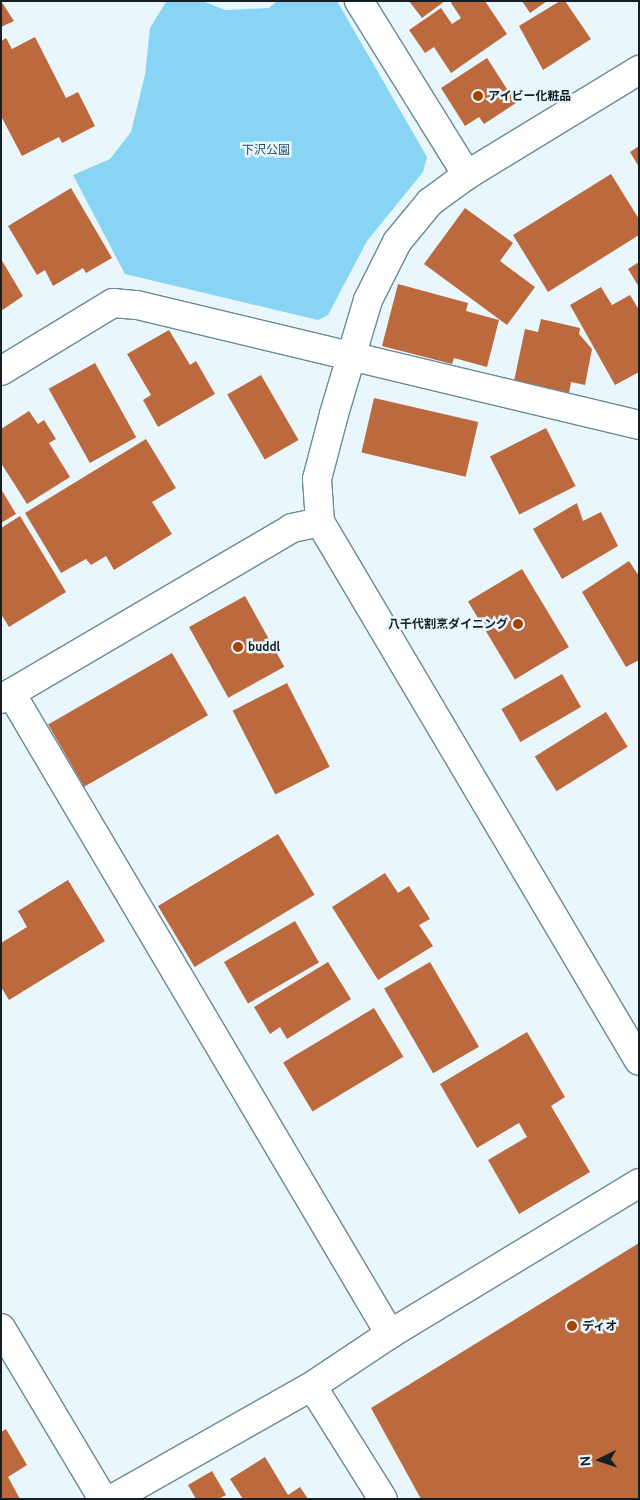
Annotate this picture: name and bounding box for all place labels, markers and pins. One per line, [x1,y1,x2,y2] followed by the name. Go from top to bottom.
[488,89,572,103] place label: アイビー化粧品
[472,90,484,102] marker: アイビー化粧品
[388,617,508,631] place label: 八千代割烹ダイニング
[512,618,524,630] marker: 八千代割烹ダイニング
[248,640,280,654] place label: buddl
[232,641,244,653] marker: buddl
[582,1319,618,1333] place label: ディオ
[566,1320,578,1332] marker: ディオ

